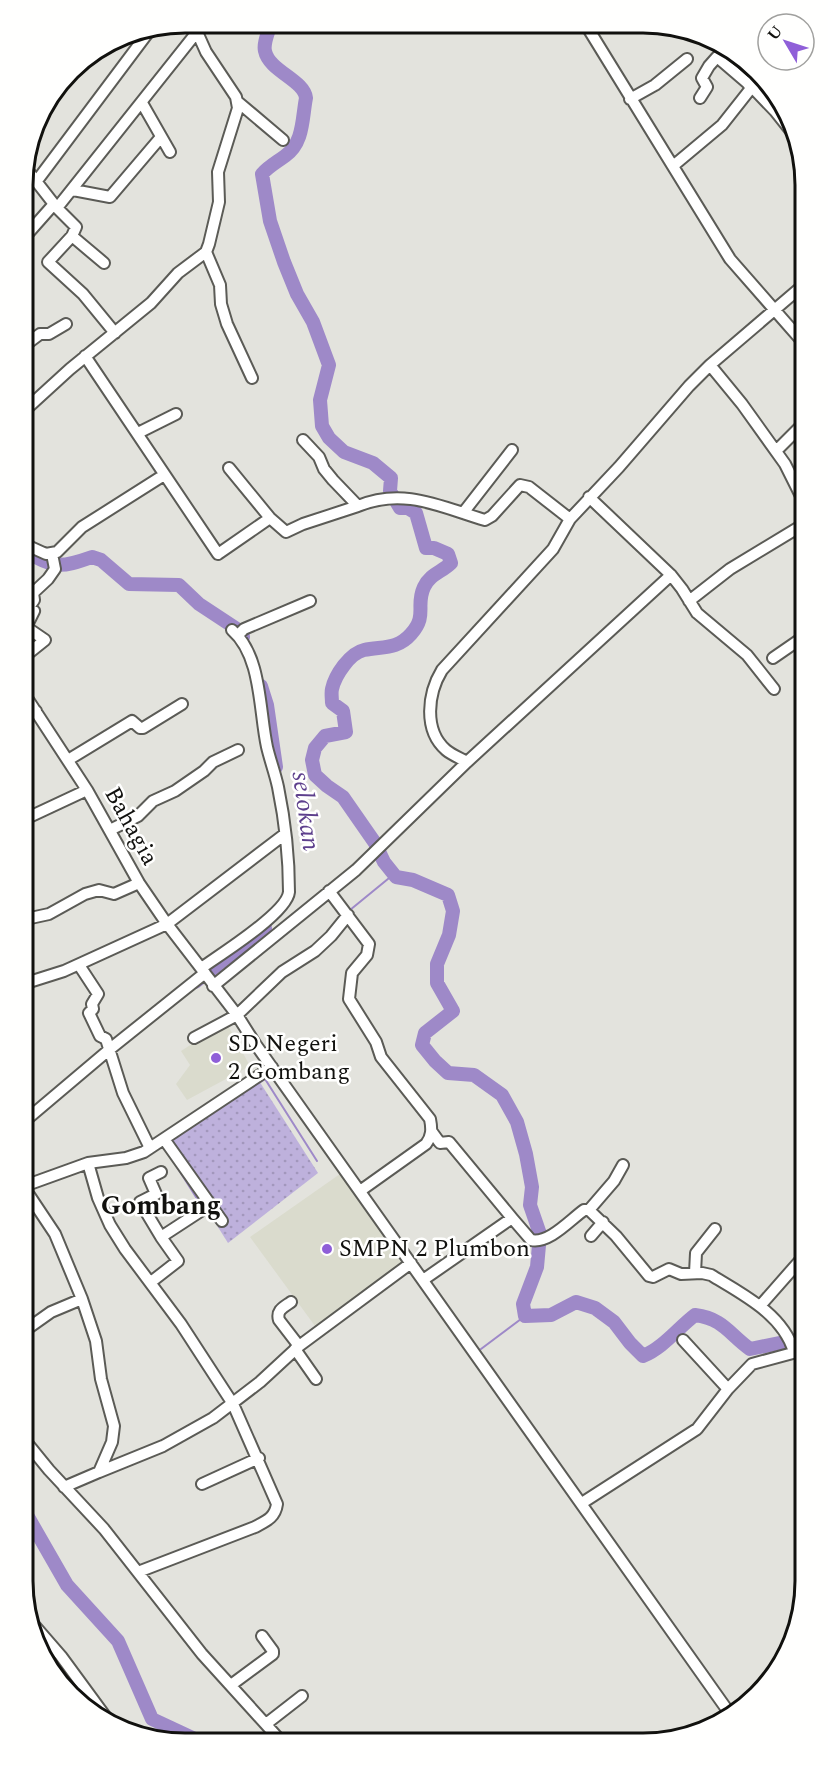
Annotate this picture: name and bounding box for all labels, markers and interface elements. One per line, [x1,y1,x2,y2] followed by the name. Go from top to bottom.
[756,12,816,72] north arrow
[762,20,789,46] text: U
[281,769,331,853] water label: selokan
[95,780,168,872] street label: Bahagia
[228,1026,350,1090] place label: SD Negeri 2 Gombang
[209,1051,223,1065] marker: SD Negeri 2 Gombang
[101,1185,221,1227] district label: Gombang
[339,1231,530,1267] place label: SMPN 2 Plumbon
[320,1242,334,1256] marker: SMPN 2 Plumbon

